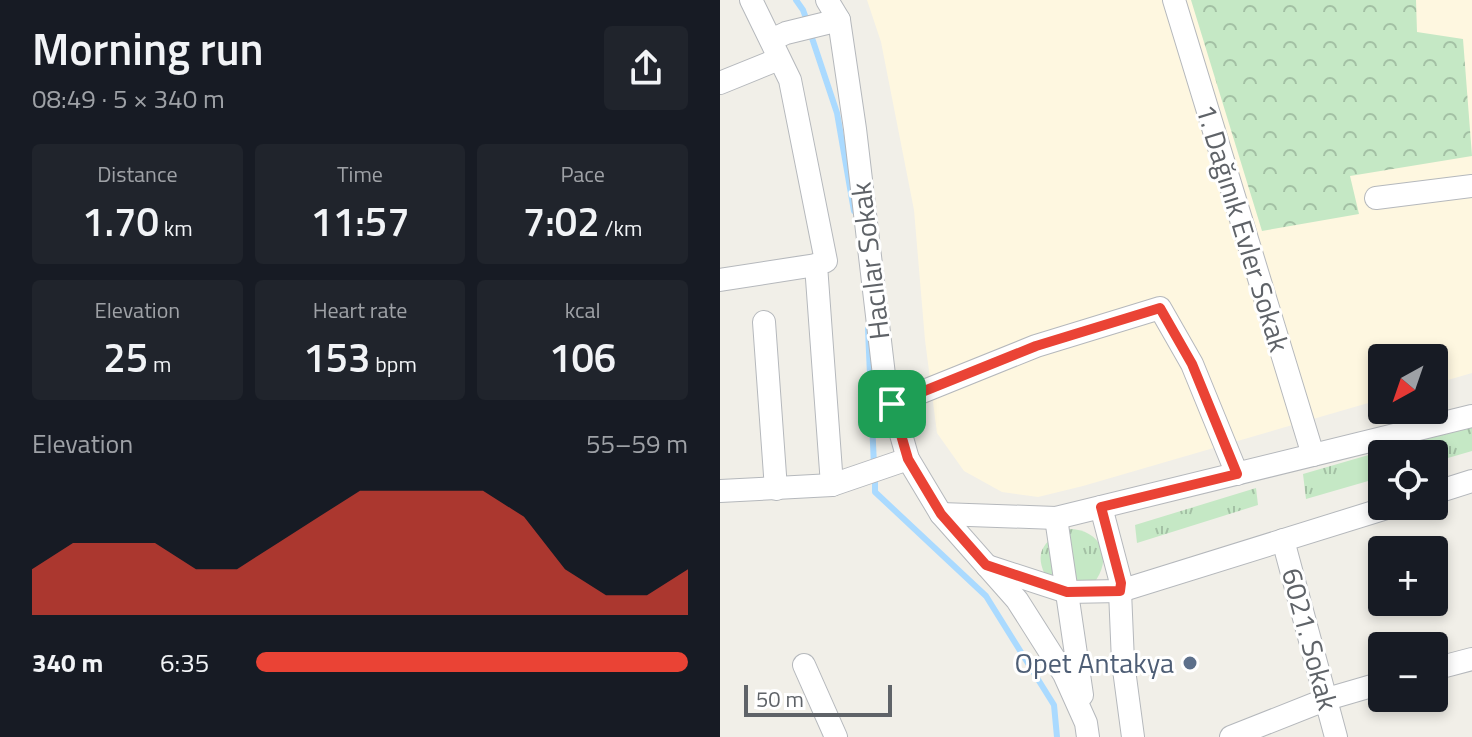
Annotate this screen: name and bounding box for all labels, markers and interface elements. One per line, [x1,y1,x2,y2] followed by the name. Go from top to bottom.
[32,15,264,82] text: Morning run
[604,26,688,110] button: share
[32,79,225,118] text: 08:49 · 5 × 340 m
[1185,99,1302,357] street label: 1. Dağınık Evler Sokak
[97,157,178,191] text: Distance
[337,157,383,191] text: Time
[560,157,605,191] text: Pace
[839,180,900,342] street label: Hacılar Sokak
[82,191,159,252] text: 1.70
[310,191,410,252] text: 11:57
[523,191,600,252] text: 7:02
[159,211,193,245] text: km
[600,211,642,245] text: /km
[95,293,180,327] text: Elevation
[313,293,407,327] text: Heart rate
[565,293,601,327] text: kcal
[103,327,148,388] text: 25
[303,327,370,388] text: 153
[549,327,616,388] text: 106
[1368,344,1448,424] north arrow
[1368,344,1448,712] map controls
[148,347,171,381] text: m
[370,347,417,381] text: bpm
[858,370,926,438] pin
[870,382,914,426] icon: arrive
[32,424,133,463] text: Elevation
[586,424,688,463] text: 55–59 m
[1368,440,1448,520] button: locate
[1368,536,1448,616] button: +
[1271,563,1350,715] street label: 6021. Sokak
[1368,632,1448,712] button: −
[1015,641,1174,684] place label: Opet Antakya
[32,643,103,682] text: 340 m
[160,643,209,682] text: 6:35
[1181,654,1199,672] marker: Opet Antakya
[744,681,892,717] scale bar
[756,682,804,716] text: 50 m

